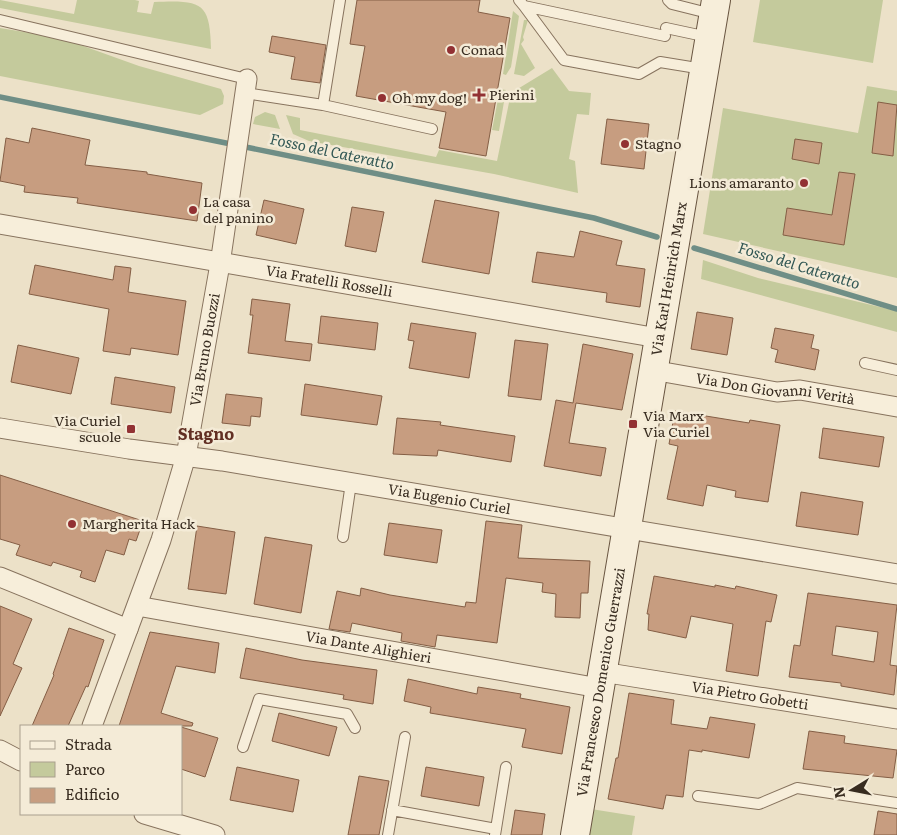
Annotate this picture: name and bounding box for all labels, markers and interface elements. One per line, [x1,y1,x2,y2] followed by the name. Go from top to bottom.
[461,39,505,59] place label: Conad
[445,44,457,56] marker: Conad
[489,84,535,104] place label: Pierini
[392,87,467,107] place label: Oh my dog!
[473,89,485,101] marker: Pierini
[376,92,388,104] marker: Oh my dog!
[268,126,397,175] water label: Fosso del Cateratto
[635,133,682,153] place label: Stagno
[619,138,631,150] marker: Stagno
[689,172,794,192] place label: Lions amaranto
[798,177,810,189] marker: Lions amaranto
[203,191,273,227] place label: La casa del panino
[645,200,691,357] street label: Via Karl Heinrich Marx
[187,204,199,216] marker: La casa del panino
[736,235,863,294] water label: Fosso del Cateratto
[264,259,395,301] street label: Via Fratelli Rosselli
[184,291,224,408] street label: Via Bruno Buozzi
[694,367,857,408] street label: Via Don Giovanni Verità
[643,405,710,441] place label: Via Marx Via Curiel
[54,410,121,446] place label: Via Curiel scuole
[627,418,639,430] marker: Via Marx Via Curiel
[178,421,234,445] district label: Stagno
[125,423,137,435] marker: Via Curiel scuole
[387,478,513,518] street label: Via Eugenio Curiel
[82,513,196,533] place label: Margherita Hack
[66,518,78,530] marker: Margherita Hack
[571,566,629,798] street label: Via Francesco Domenico Guerrazzi
[304,625,433,667] street label: Via Dante Alighieri
[690,675,810,714] street label: Via Pietro Gobetti
[20,725,182,815] legend
[65,732,113,755] text: Strada
[65,757,105,780] text: Parco
[827,765,877,815] north arrow
[65,782,120,805] text: Edificio
[827,785,849,800] text: N

